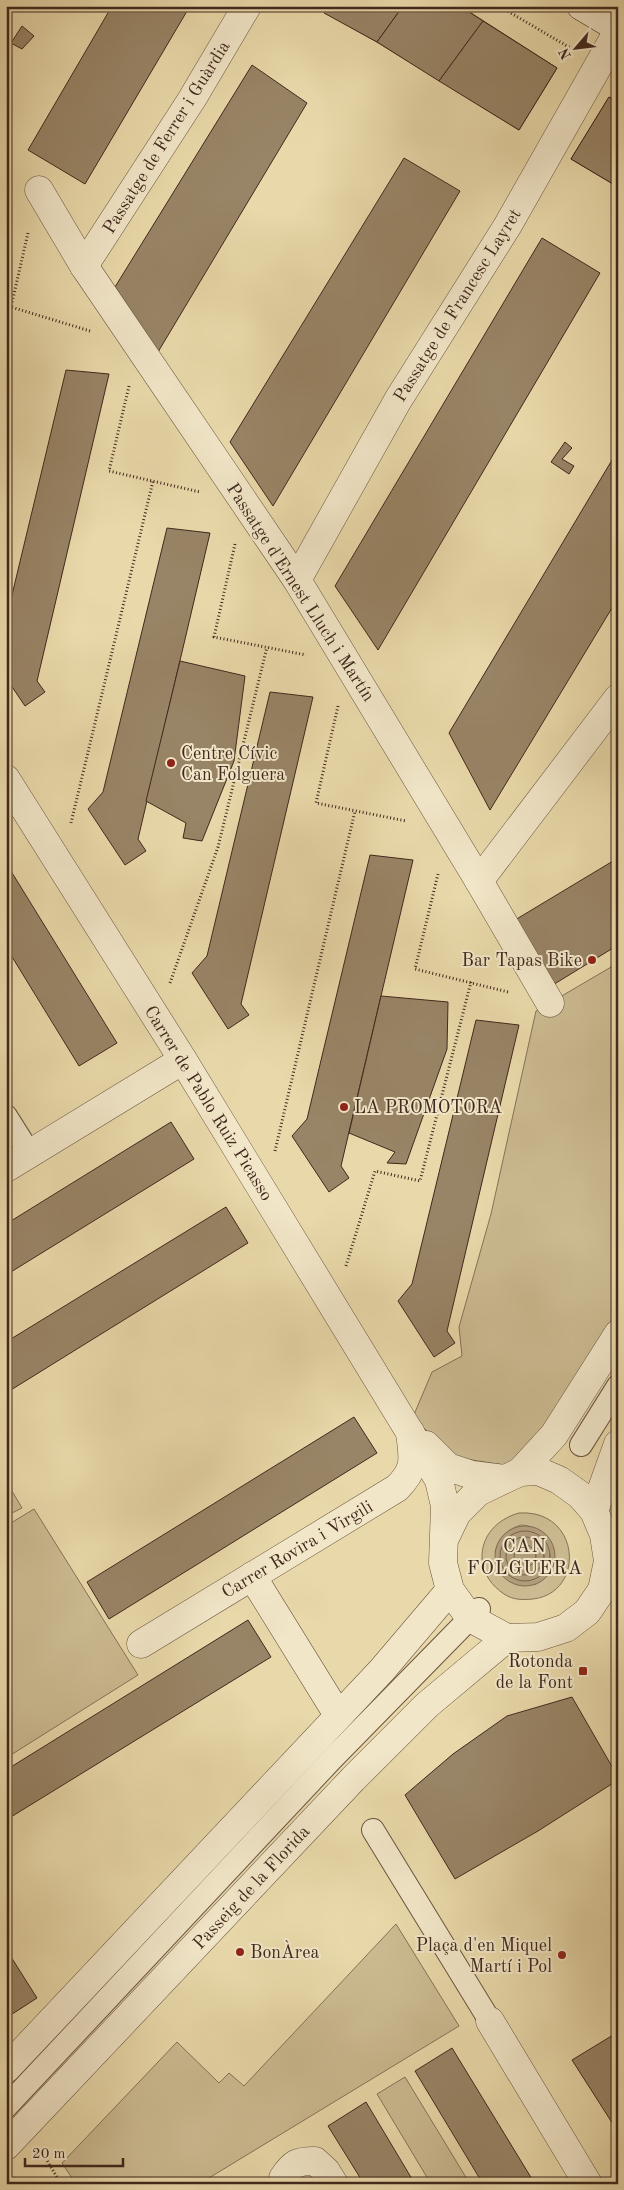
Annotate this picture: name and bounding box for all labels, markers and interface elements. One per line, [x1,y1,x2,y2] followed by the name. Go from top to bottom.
[552,22,602,72] north arrow
[100,38,234,237] street label: Passatge de Ferrer i Guàrdia
[557,45,574,62] text: N
[391,206,525,405] street label: Passatge de Francesc Layret
[223,480,378,705] street label: Passatge d'Ernest Lluch i Martín
[181,745,285,784] place label: Centre Cívic Can Folguera
[165,757,177,769] marker: Centre Cívic Can Folguera
[461,952,582,970] place label: Bar Tapas Bike
[586,954,598,966] marker: Bar Tapas Bike
[141,1003,276,1204] street label: Carrer de Pablo Ruiz Picasso
[354,1099,503,1117] place label: LA PROMOTORA
[338,1101,350,1113] marker: LA PROMOTORA
[219,1498,376,1602] street label: Carrer Rovira i Virgili
[467,1538,583,1579] district label: CAN FOLGUERA
[496,1653,573,1692] place label: Rotonda de la Font
[577,1665,589,1677] marker: Rotonda de la Font
[190,1822,314,1953] street label: Passeig de la Florida
[416,1937,552,1976] place label: Plaça d'en Miquel Martí i Pol
[250,1940,319,1962] place label: BonÀrea
[234,1946,246,1958] marker: BonÀrea
[556,1949,568,1961] marker: Plaça d'en Miquel Martí i Pol
[25,2135,122,2167] scale bar
[32,2147,66,2162] text: 20 m

